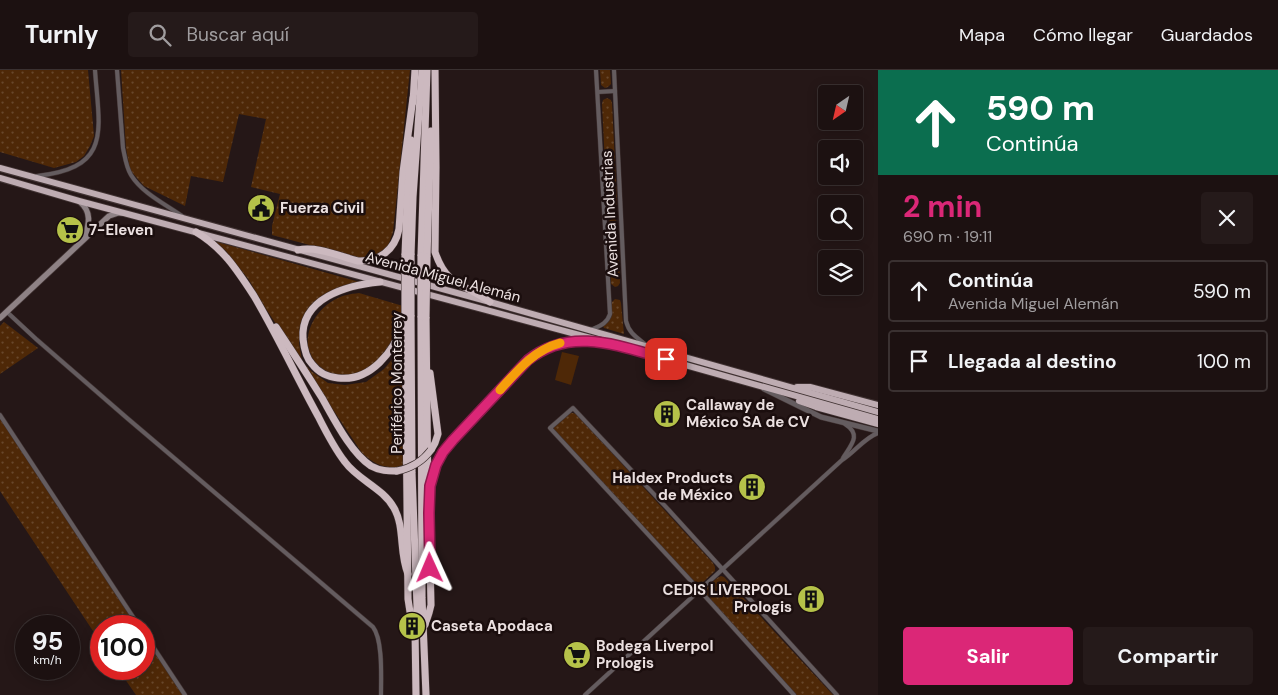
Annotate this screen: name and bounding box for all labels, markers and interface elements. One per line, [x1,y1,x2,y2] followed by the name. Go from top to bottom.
[128,12,478,57] search box
[25,19,98,50] text: Turnly
[146,21,174,49] icon: search
[186,22,289,47] text: Buscar aquí
[959,23,1005,47] text: Mapa
[1033,23,1133,47] text: Cómo llegar
[1161,23,1253,47] text: Guardados
[818,85,862,130] north arrow
[818,85,863,295] map controls
[986,85,1095,131] text: 590 m
[903,90,968,155] icon: ahead
[986,129,1079,158] text: Continúa
[818,140,863,185] button: sound
[597,150,623,278] street label: Avenida Industrias
[903,187,982,226] text: 2 min
[1201,192,1253,244] button: close
[246,193,276,223] public building icon: Fuerza Civil
[818,195,863,240] button: search
[280,198,364,218] place label: Fuerza Civil
[55,215,85,245] supermarket icon: 7-Eleven
[89,220,153,240] place label: 7-Eleven
[903,226,992,247] text: 690 m · 19:11
[363,247,523,307] street label: Avenida Miguel Alemán
[818,250,863,295] button: layers
[948,268,1033,293] text: Continúa
[905,277,933,305] icon: ahead
[1193,279,1251,304] text: 590 m
[948,293,1119,314] text: Avenida Miguel Alemán
[387,312,407,454] street label: Periférico Monterrey
[645,338,687,380] pin
[652,345,680,373] icon: arrive
[905,347,933,375] icon: arrive
[948,349,1117,374] text: Llegada al destino
[1197,349,1251,374] text: 100 m
[686,395,810,432] place label: Callaway de México SA de CV
[652,399,682,429] building icon: Callaway de México SA de CV
[612,468,733,505] place label: Haldex Products de México
[737,472,767,502] building icon: Haldex Products de México
[403,541,455,593] position arrow
[663,580,792,617] place label: CEDIS LIVERPOOL Prologis
[796,584,826,614] building icon: CEDIS LIVERPOOL Prologis
[397,611,427,641] building icon: Caseta Apodaca
[90,615,155,680] speed limit sign: 100
[431,616,553,636] place label: Caseta Apodaca
[32,625,63,658] text: 95
[903,627,1073,685] button: Salir
[1083,627,1253,685] button: Compartir
[596,636,713,673] place label: Bodega Liverpol Prologis
[562,640,592,670] supermarket icon: Bodega Liverpol Prologis
[33,652,62,668] text: km/h

